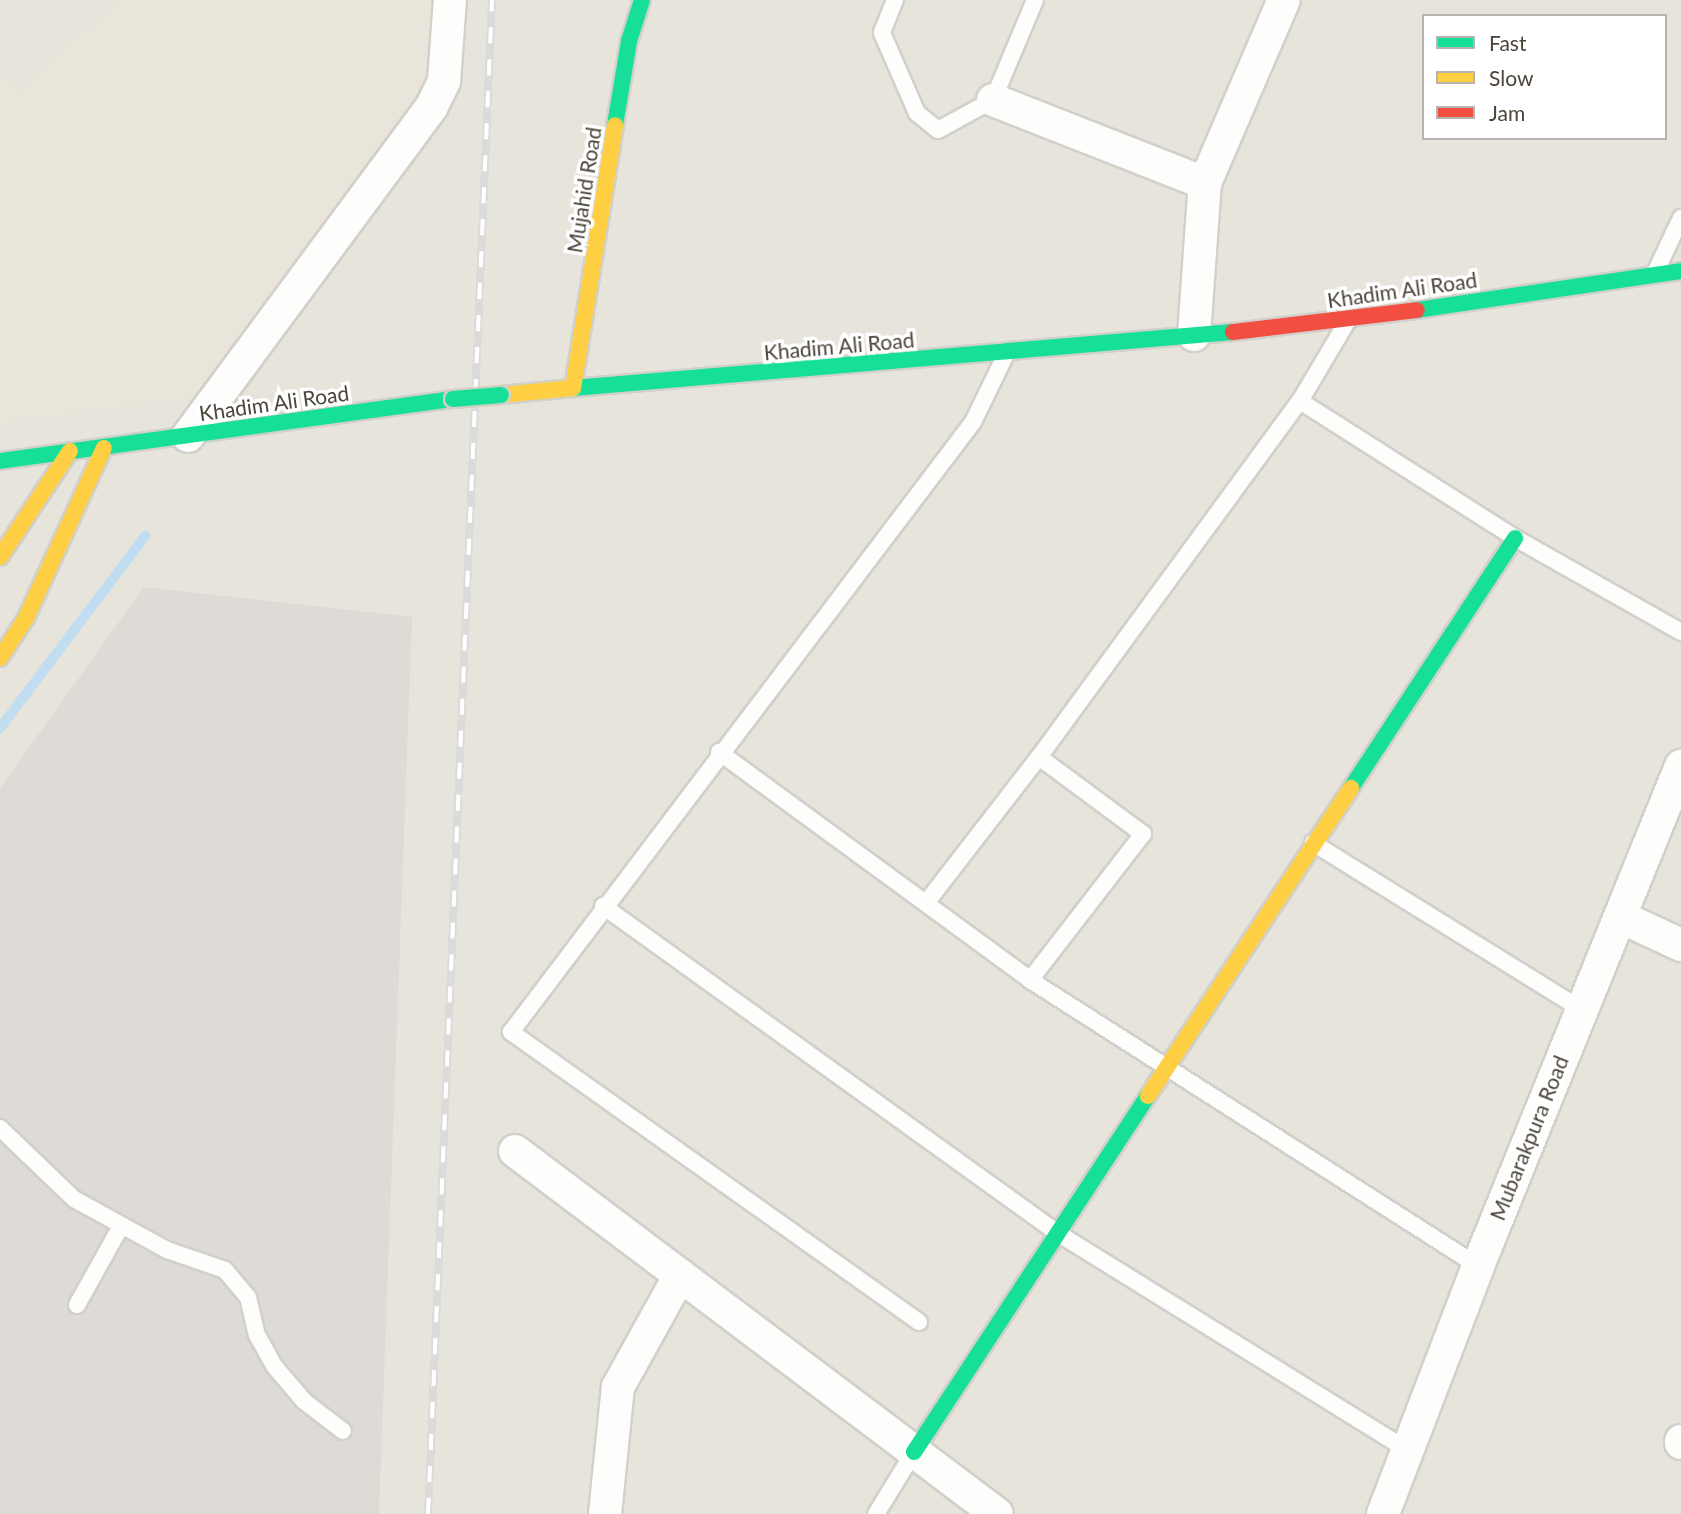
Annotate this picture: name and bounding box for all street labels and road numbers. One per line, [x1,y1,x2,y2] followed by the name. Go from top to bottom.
[562,125,606,255] street label: Mujahid Road
[1325,267,1479,313] street label: Khadim Ali Road
[762,327,916,365] street label: Khadim Ali Road
[197,380,351,426] street label: Khadim Ali Road
[1485,1052,1573,1224] street label: Mubarakpura Road

